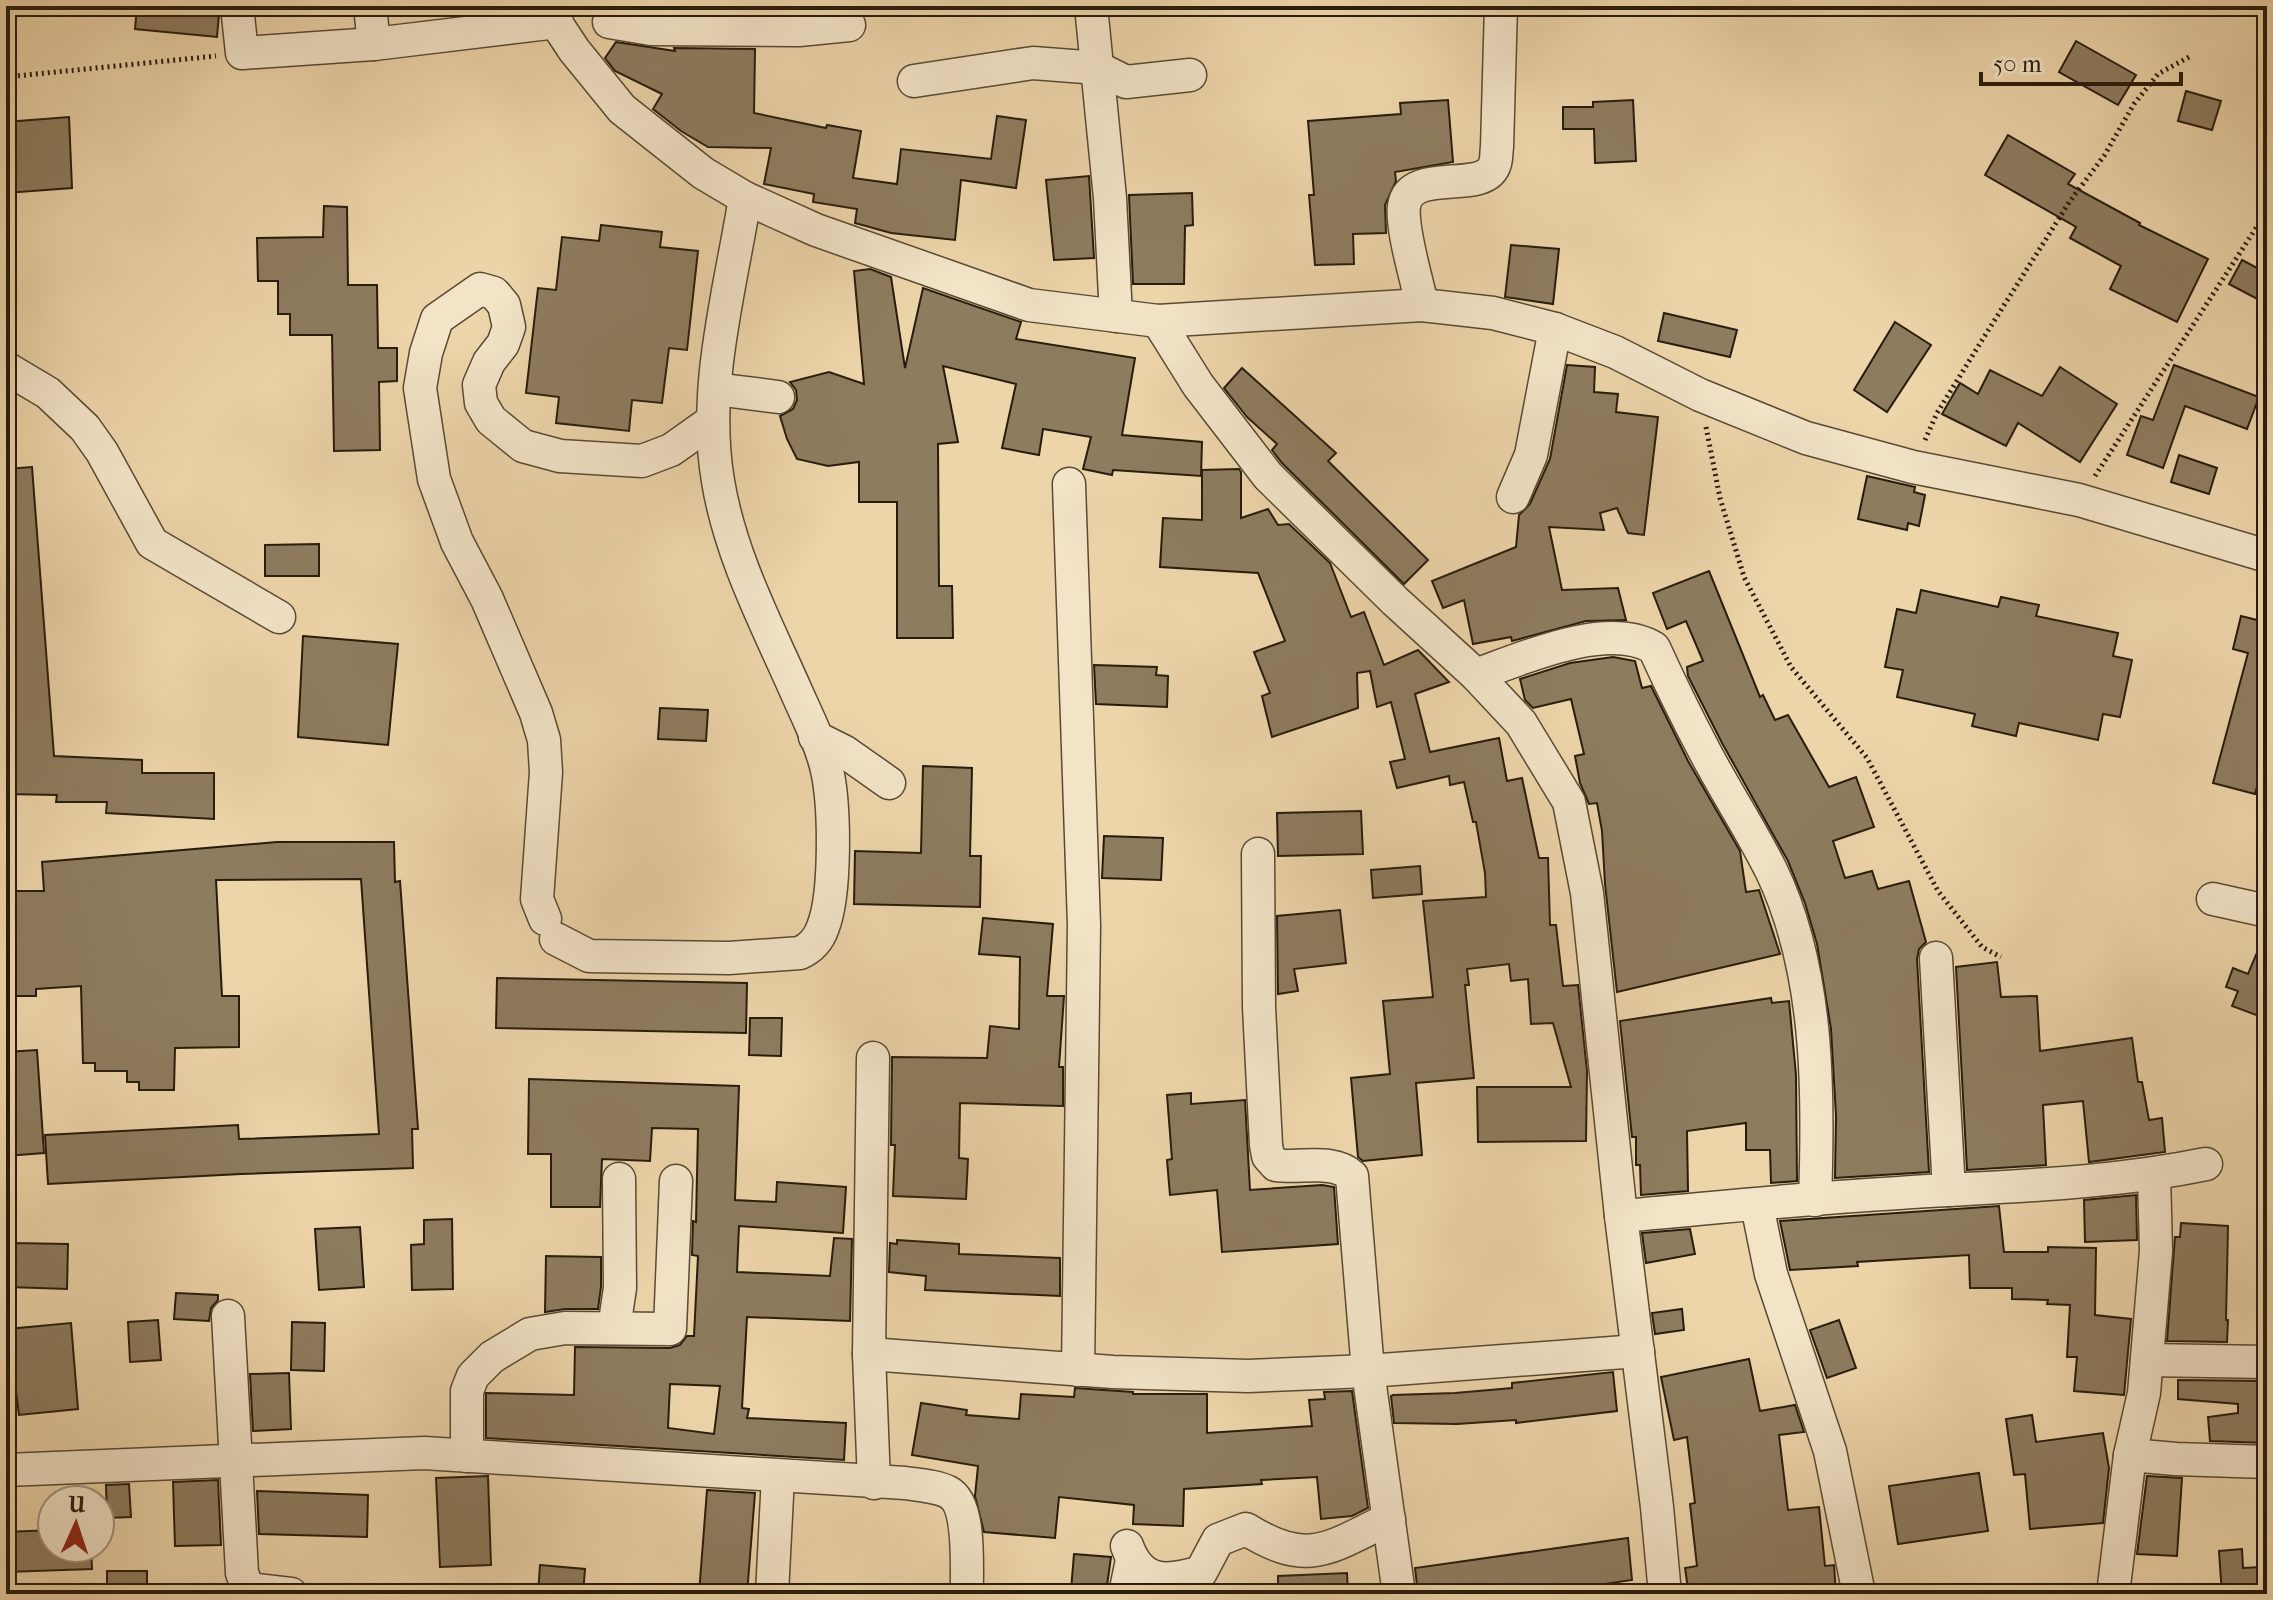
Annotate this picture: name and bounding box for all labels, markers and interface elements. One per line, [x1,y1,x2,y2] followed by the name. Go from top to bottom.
[1981,36,2181,86] scale bar
[1993,50,2042,78] text: 50 m
[36,1484,116,1564] north arrow
[67,1492,87,1519] text: U

